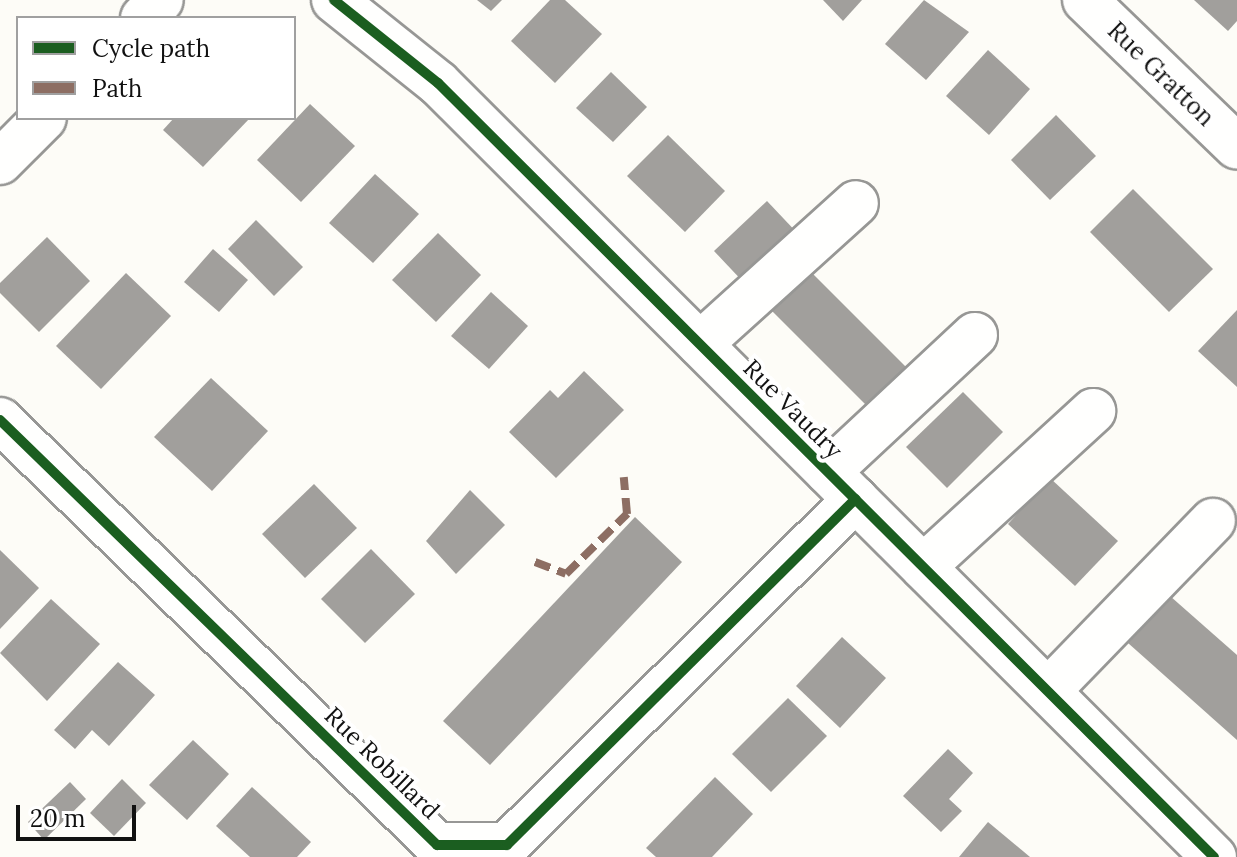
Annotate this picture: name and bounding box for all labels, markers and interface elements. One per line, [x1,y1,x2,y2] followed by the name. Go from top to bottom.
[16,16,296,120] legend
[1102,16,1220,132] street label: Rue Gratton
[92,33,210,64] text: Cycle path
[92,73,142,104] text: Path
[737,353,849,465] street label: Rue Vaudry
[319,701,445,825] street label: Rue Robillard
[20,789,140,839] scale bar
[30,803,86,834] text: 20 m

